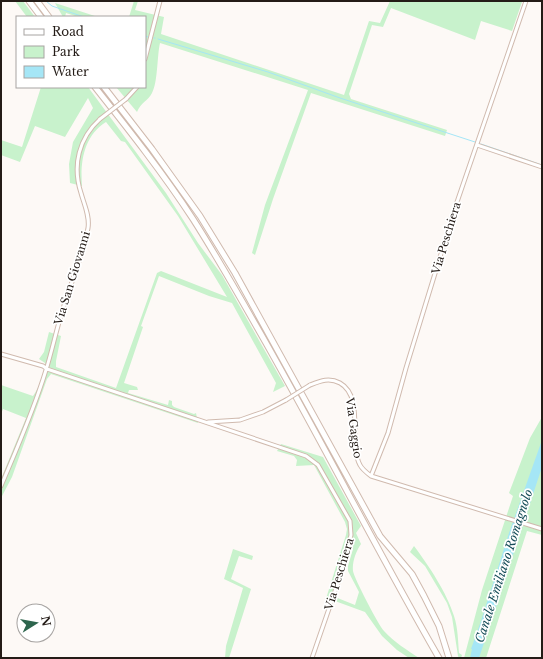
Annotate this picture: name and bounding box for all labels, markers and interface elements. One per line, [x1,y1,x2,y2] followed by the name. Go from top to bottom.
[16,16,146,88] legend
[52,24,84,39] text: Road
[52,44,80,59] text: Park
[51,64,89,79] text: Water
[428,199,464,277] street label: Via Peschiera
[51,229,93,327] street label: Via San Giovanni
[343,396,365,459] street label: Via Gaggio
[472,487,535,644] water label: Canale Emiliano Romagnolo
[321,535,357,613] street label: Via Peschiera
[16,603,56,643] north arrow
[38,615,54,628] text: N

